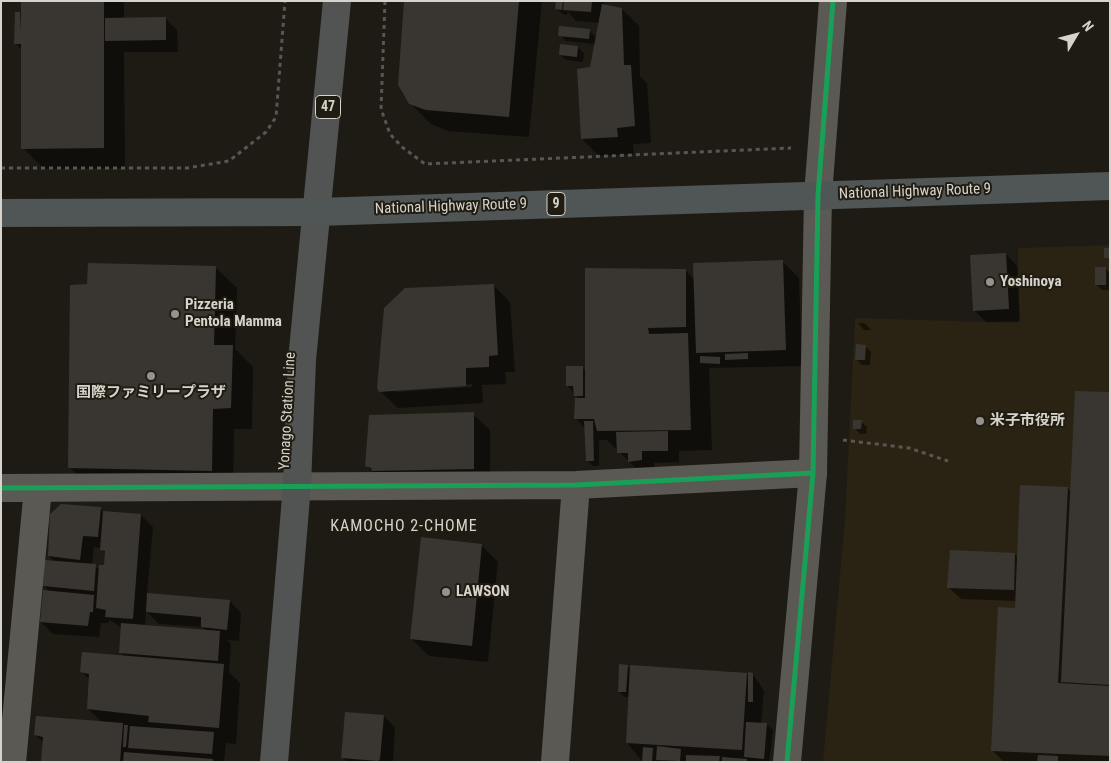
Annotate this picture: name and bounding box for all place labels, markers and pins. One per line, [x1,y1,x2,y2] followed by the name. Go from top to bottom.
[1000,273,1061,291] place label: Yoshinoya
[984,276,996,288] marker: Yoshinoya
[185,296,282,331] place label: Pizzeria Pentola Mamma
[169,308,181,320] marker: Pizzeria Pentola Mamma
[145,370,157,382] marker: 国際ファミリープラザ
[76,384,226,402] place label: 国際ファミリープラザ
[990,412,1065,430] place label: 米子市役所
[974,415,986,427] marker: 米子市役所
[456,583,510,601] place label: LAWSON
[440,586,452,598] marker: LAWSON

